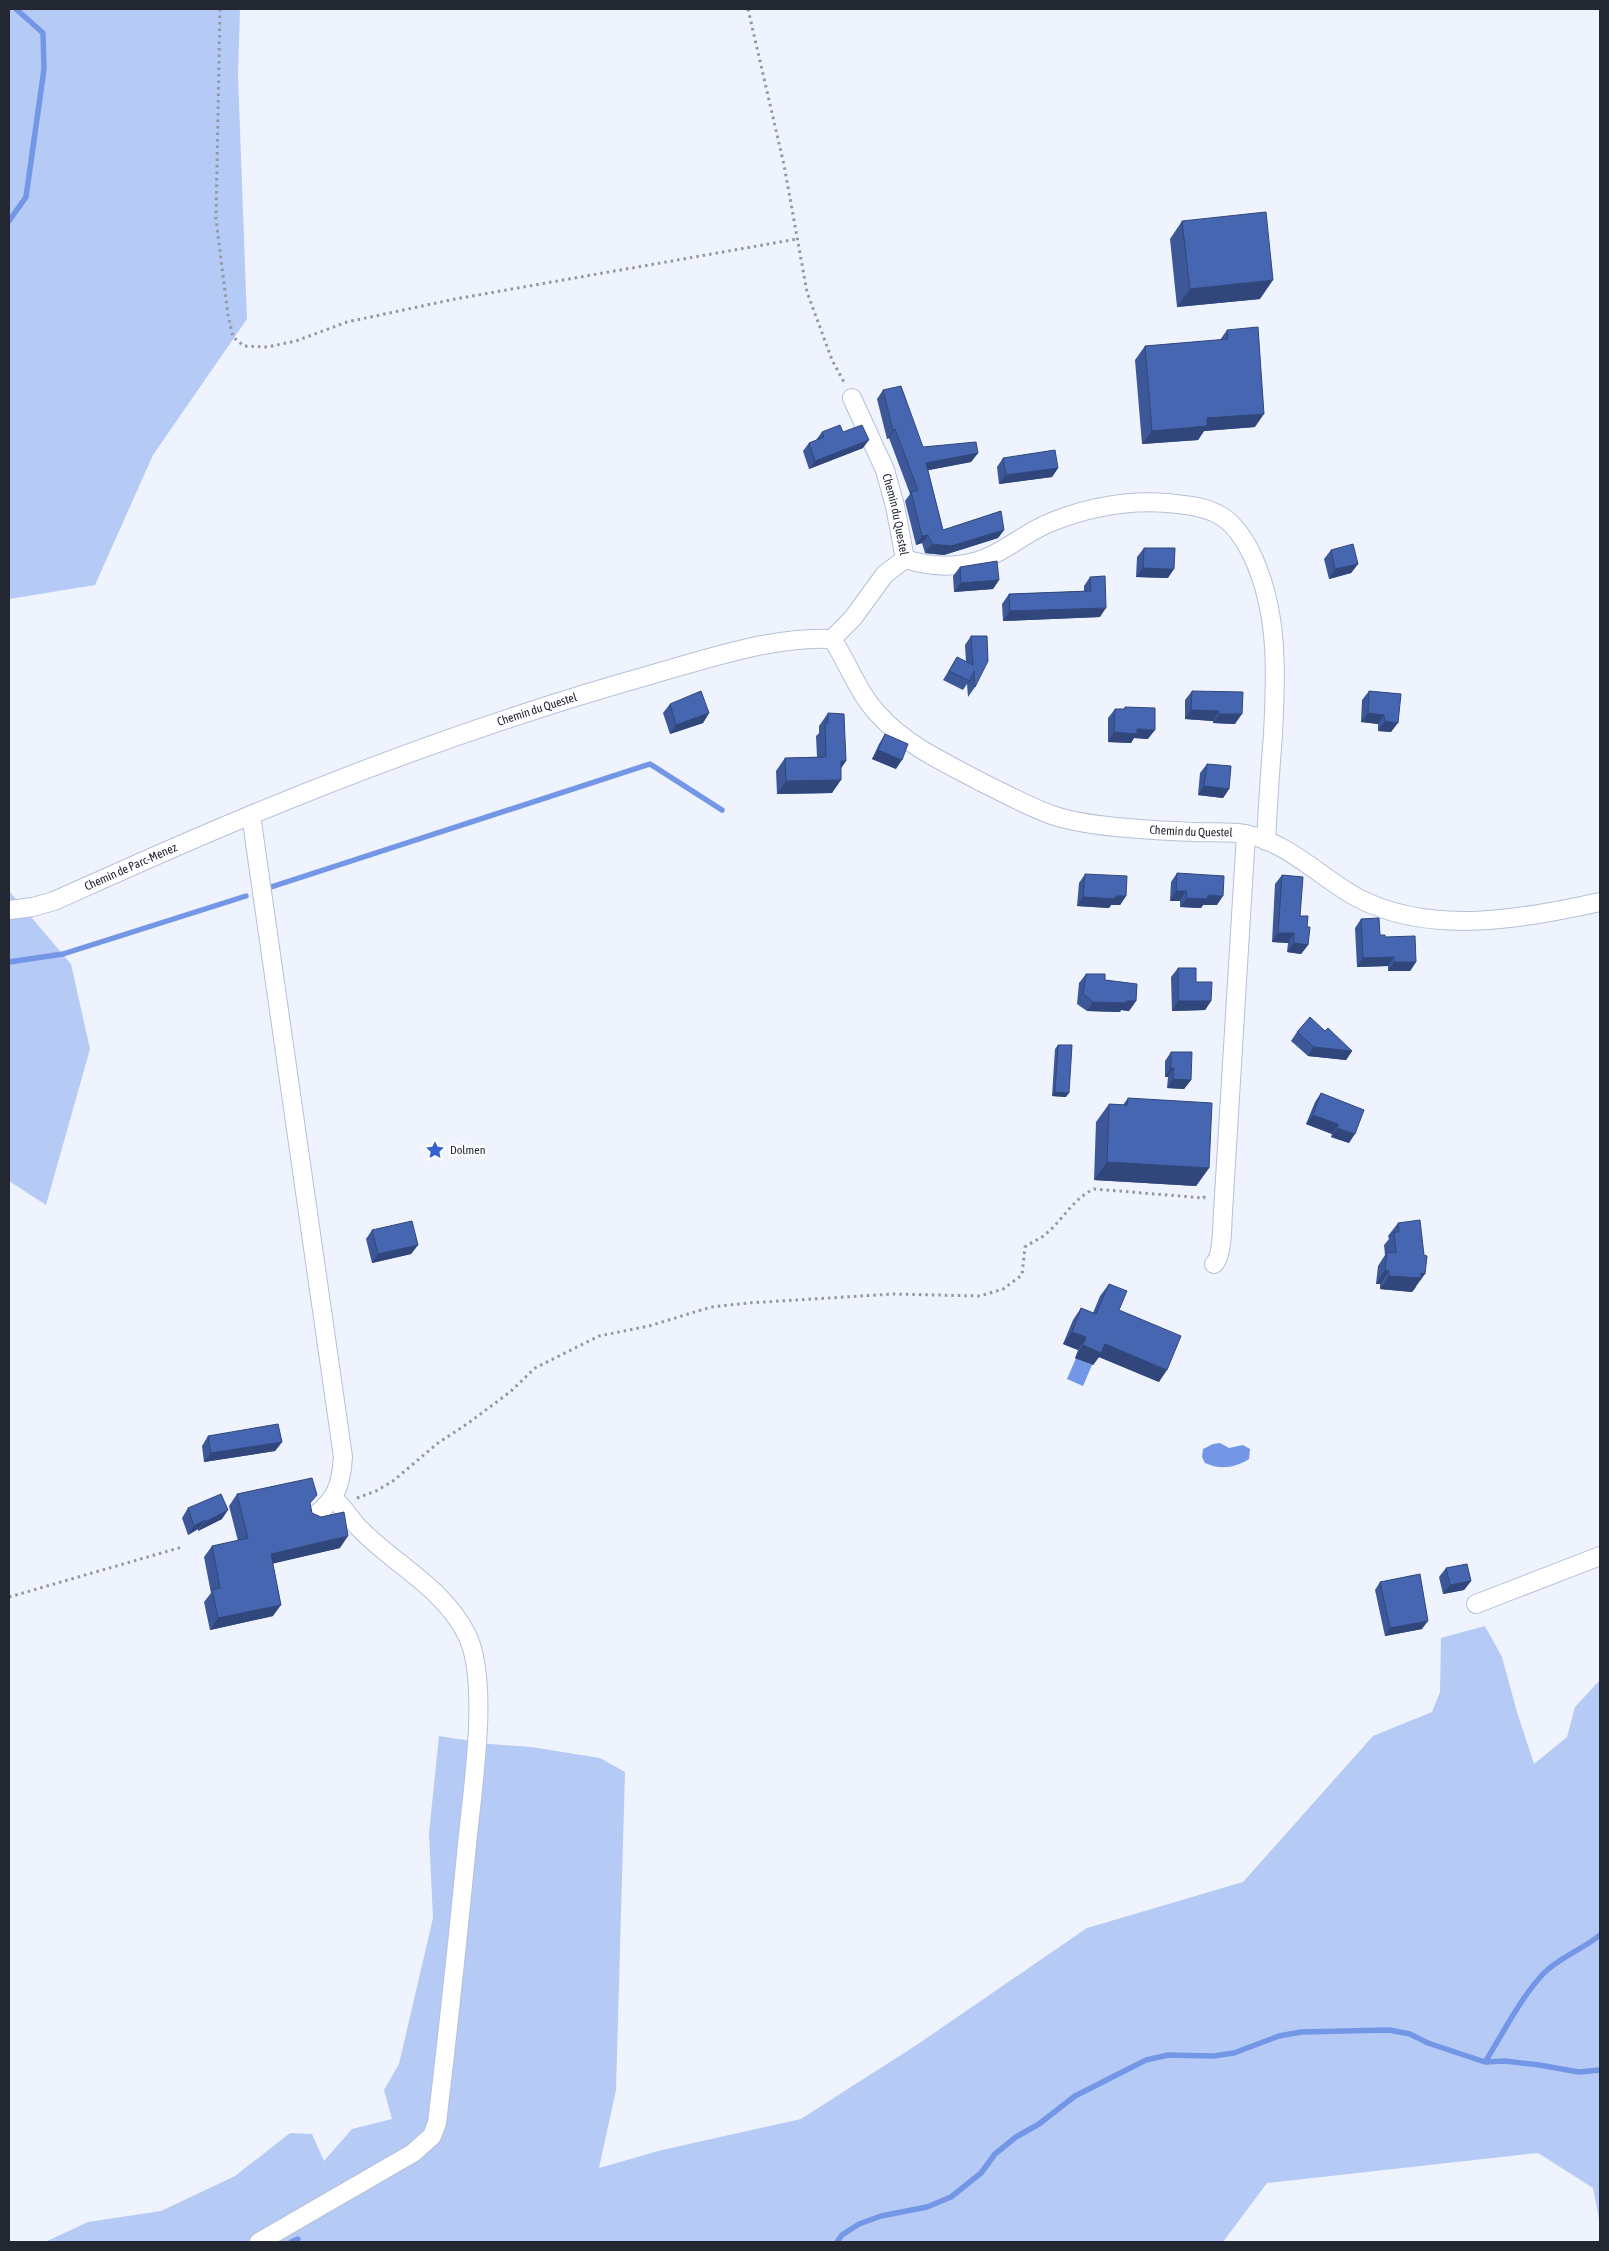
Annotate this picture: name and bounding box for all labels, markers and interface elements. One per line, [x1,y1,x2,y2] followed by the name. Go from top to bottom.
[879,472,911,557] street label: Chemin du Questel
[495,690,580,729] street label: Chemin du Questel
[1149,823,1234,840] street label: Chemin du Questel
[82,840,180,894] street label: Chemin de Parc-Menez
[424,1139,446,1161] place icon: Dolmen
[450,1143,485,1157] place label: Dolmen

